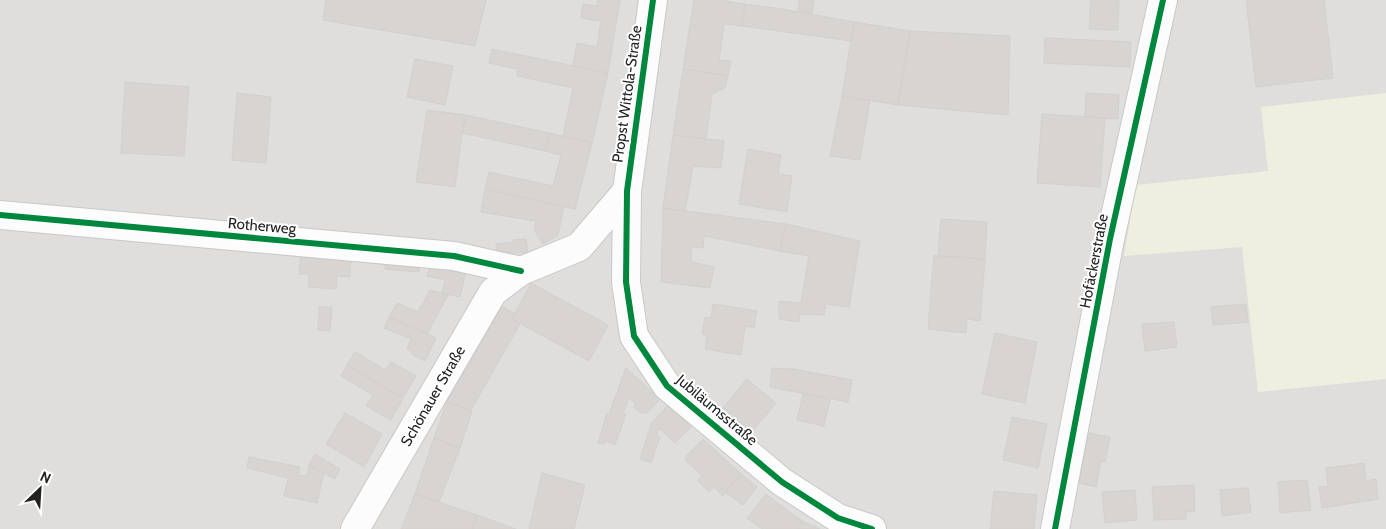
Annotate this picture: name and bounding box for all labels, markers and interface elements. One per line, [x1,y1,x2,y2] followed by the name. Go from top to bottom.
[608,24,646,164] street label: Propst Wittola-Straße
[1076,212,1112,310] street label: Hofäckerstraße
[227,214,297,238] street label: Rotherweg
[397,342,469,449] street label: Schönauer Straße
[672,370,761,449] street label: Jubiläumsstraße
[15,464,65,514] north arrow
[37,467,54,487] text: N

